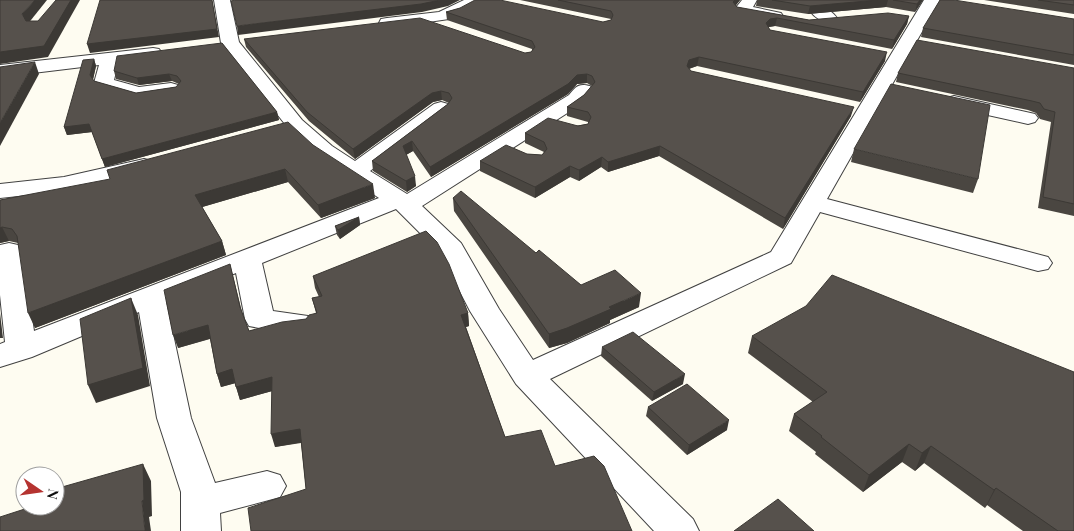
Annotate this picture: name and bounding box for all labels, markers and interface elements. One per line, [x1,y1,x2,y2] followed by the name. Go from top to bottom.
[15,466,65,516] north arrow
[43,487,64,501] text: N

